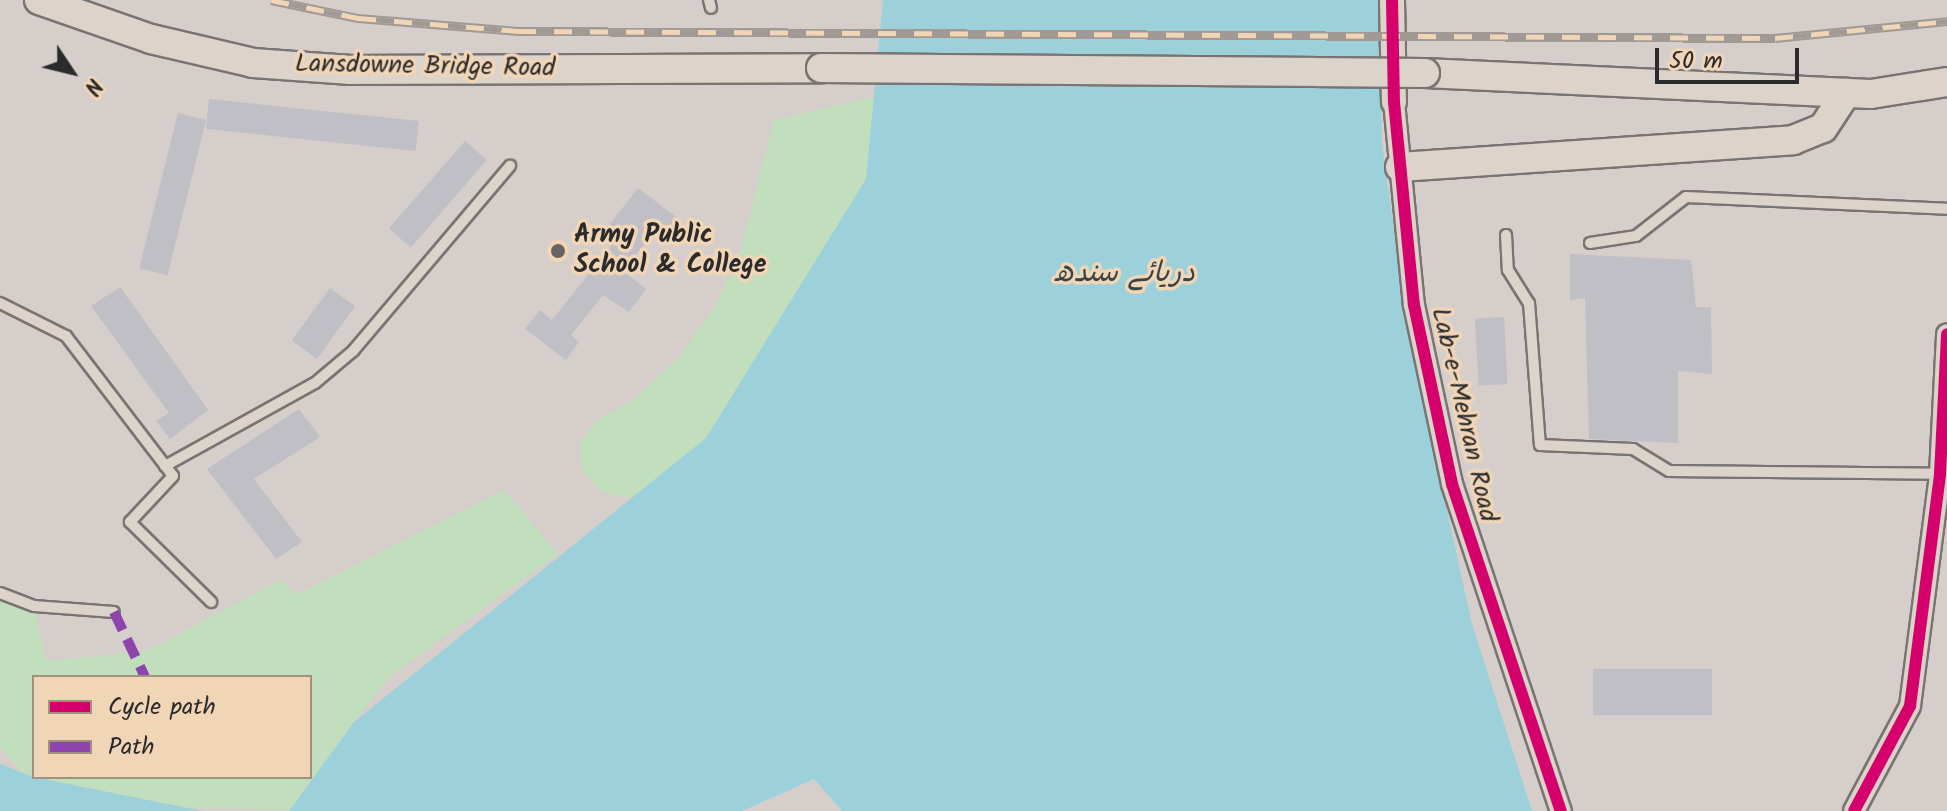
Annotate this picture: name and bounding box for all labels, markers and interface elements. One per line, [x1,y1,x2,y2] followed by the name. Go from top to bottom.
[32,32,112,112] north arrow
[1659,32,1803,82] scale bar
[1669,42,1723,81] text: 50 m
[295,49,555,85] street label: Lansdowne Bridge Road
[74,70,110,102] text: N
[574,220,766,282] place label: Army Public School & College
[549,242,567,260] marker: Army Public School & College
[1053,257,1195,291] water label: دریائے سندھ
[1423,305,1503,525] street label: Lab-e-Mehran Road
[32,675,312,779] legend
[108,688,216,727] text: Cycle path
[108,728,154,767] text: Path

